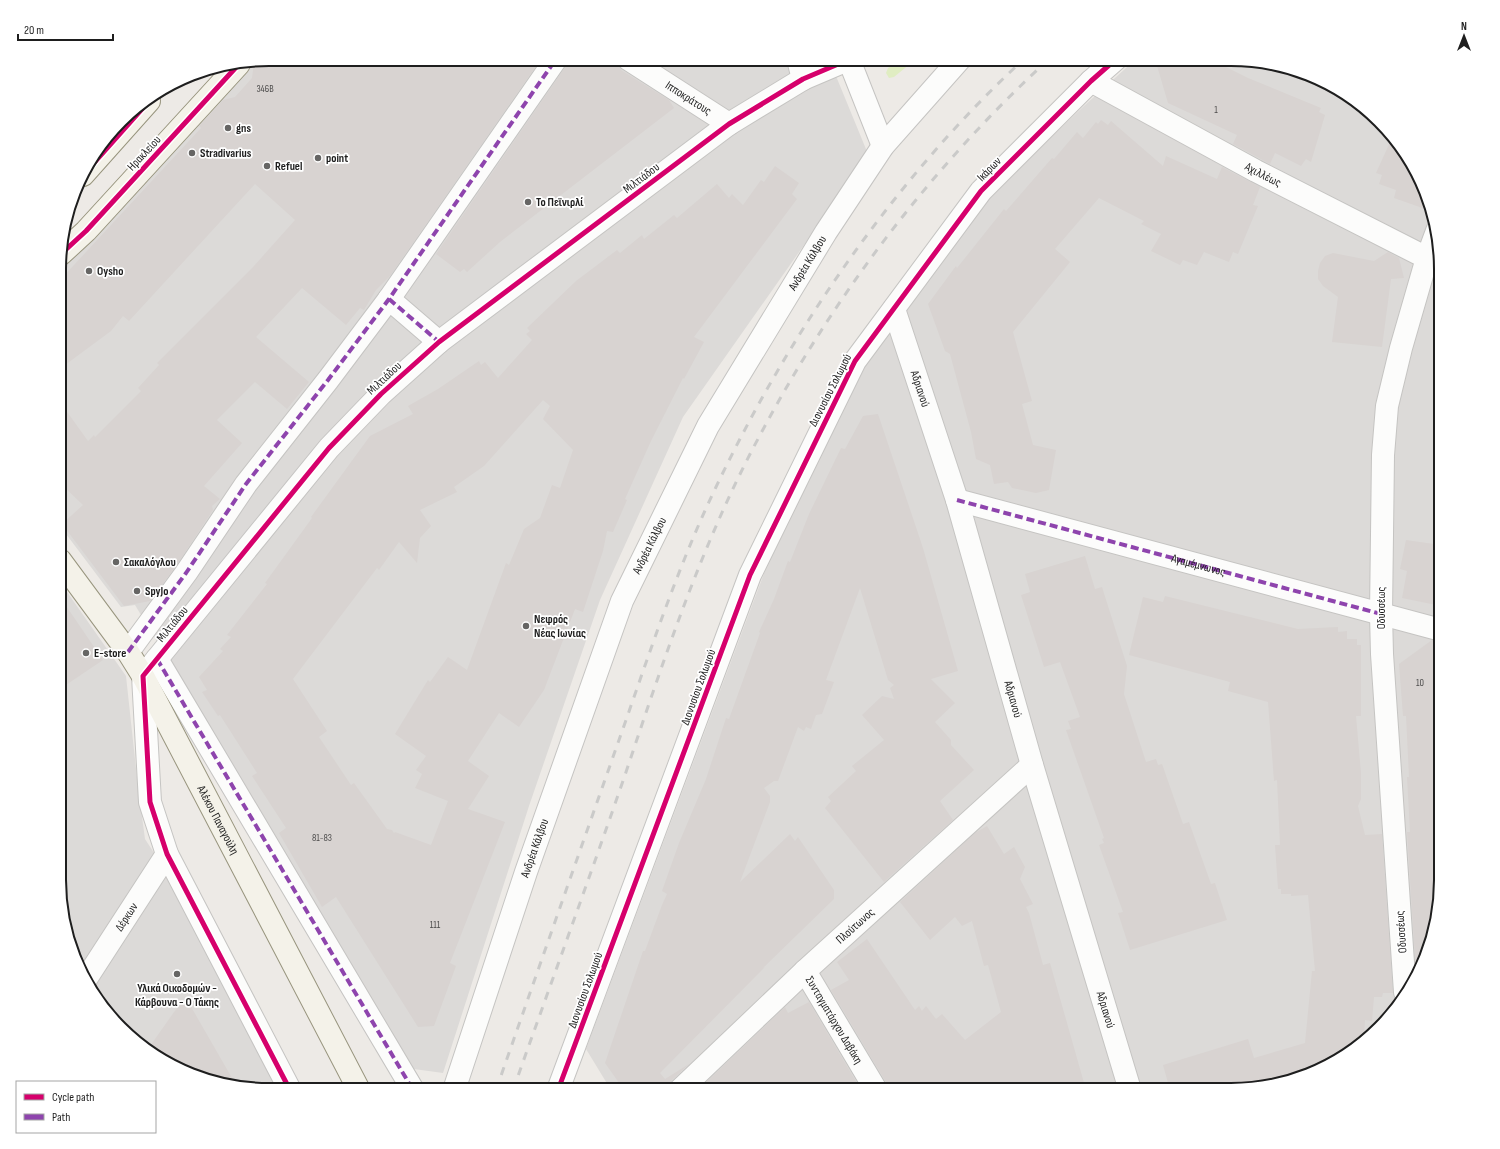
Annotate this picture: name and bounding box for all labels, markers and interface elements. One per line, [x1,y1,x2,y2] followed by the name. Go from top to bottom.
[18,16,113,42] scale bar
[1444,16,1484,56] north arrow
[1461,20,1467,33] text: N
[24,23,44,38] text: 20 m
[662,78,714,119] street label: Ιπποκράτους
[256,83,274,95] house number: 346Β
[1214,104,1218,116] house number: 1
[236,121,251,136] place label: gns
[223,123,233,133] marker: gns
[124,133,164,174] street label: Ηρακλείου
[200,146,252,161] place label: Stradivarius
[187,148,197,158] marker: Stradivarius
[326,151,348,166] place label: point
[313,153,323,163] marker: point
[974,154,1005,185] street label: Ικάρων
[275,159,302,174] place label: Refuel
[1241,159,1284,191] street label: Αχιλλέως
[620,160,663,197] street label: Μιλτιάδου
[262,161,272,171] marker: Refuel
[536,195,584,210] place label: Το Πεϊνιρλί
[523,197,533,207] marker: Το Πεϊνιρλί
[785,233,830,294] street label: Ανδρέα Κάλβου
[97,264,123,279] place label: Oysho
[84,266,94,276] marker: Oysho
[806,351,855,429] street label: Διονυσίου Σολωμού
[364,359,405,398] street label: Μιλτιάδου
[907,368,933,409] street label: Αδριανού
[629,515,670,577] street label: Ανδρέα Κάλβου
[1169,551,1227,580] street label: Αγαμέμνωνος
[124,555,176,570] place label: Σακαλόγλου
[111,557,121,567] marker: Σακαλόγλου
[145,584,168,599] place label: SpyJo
[132,586,142,596] marker: SpyJo
[1374,586,1389,629] street label: Οδυσσέως
[153,603,191,645] street label: Μιλτιάδου
[534,612,586,641] place label: Νεφρός Νέας Ιωνίας
[521,621,531,631] marker: Νεφρός Νέας Ιωνίας
[94,646,126,661] place label: E-store
[678,647,719,727] street label: Διονυσίου Σολωμού
[81,648,91,658] marker: E-store
[1416,677,1424,689] house number: 10
[1000,678,1025,719] street label: Αδριανού
[193,782,242,857] street label: Αλέκου Παναγούλη
[517,817,552,880] street label: Ανδρέα Κάλβου
[312,832,332,844] house number: 81-83
[112,900,141,934] street label: Δέρκων
[833,905,878,947] street label: Πλούτωνος
[1393,910,1410,954] street label: Οδυσσέως
[430,919,441,931] house number: 111
[565,950,606,1030] street label: Διονυσίου Σολωμού
[172,969,182,979] marker: Υλικά Οικοδομών - Κάρβουνα - Ο Τάκης
[802,974,866,1067] street label: Συνταγματάρχου Δαβάκη
[135,981,219,1010] place label: Υλικά Οικοδομών - Κάρβουνα - Ο Τάκης
[1092,989,1118,1030] street label: Αδριανού
[16,1081,156,1133] legend
[52,1090,94,1105] text: Cycle path
[52,1110,70,1125] text: Path

